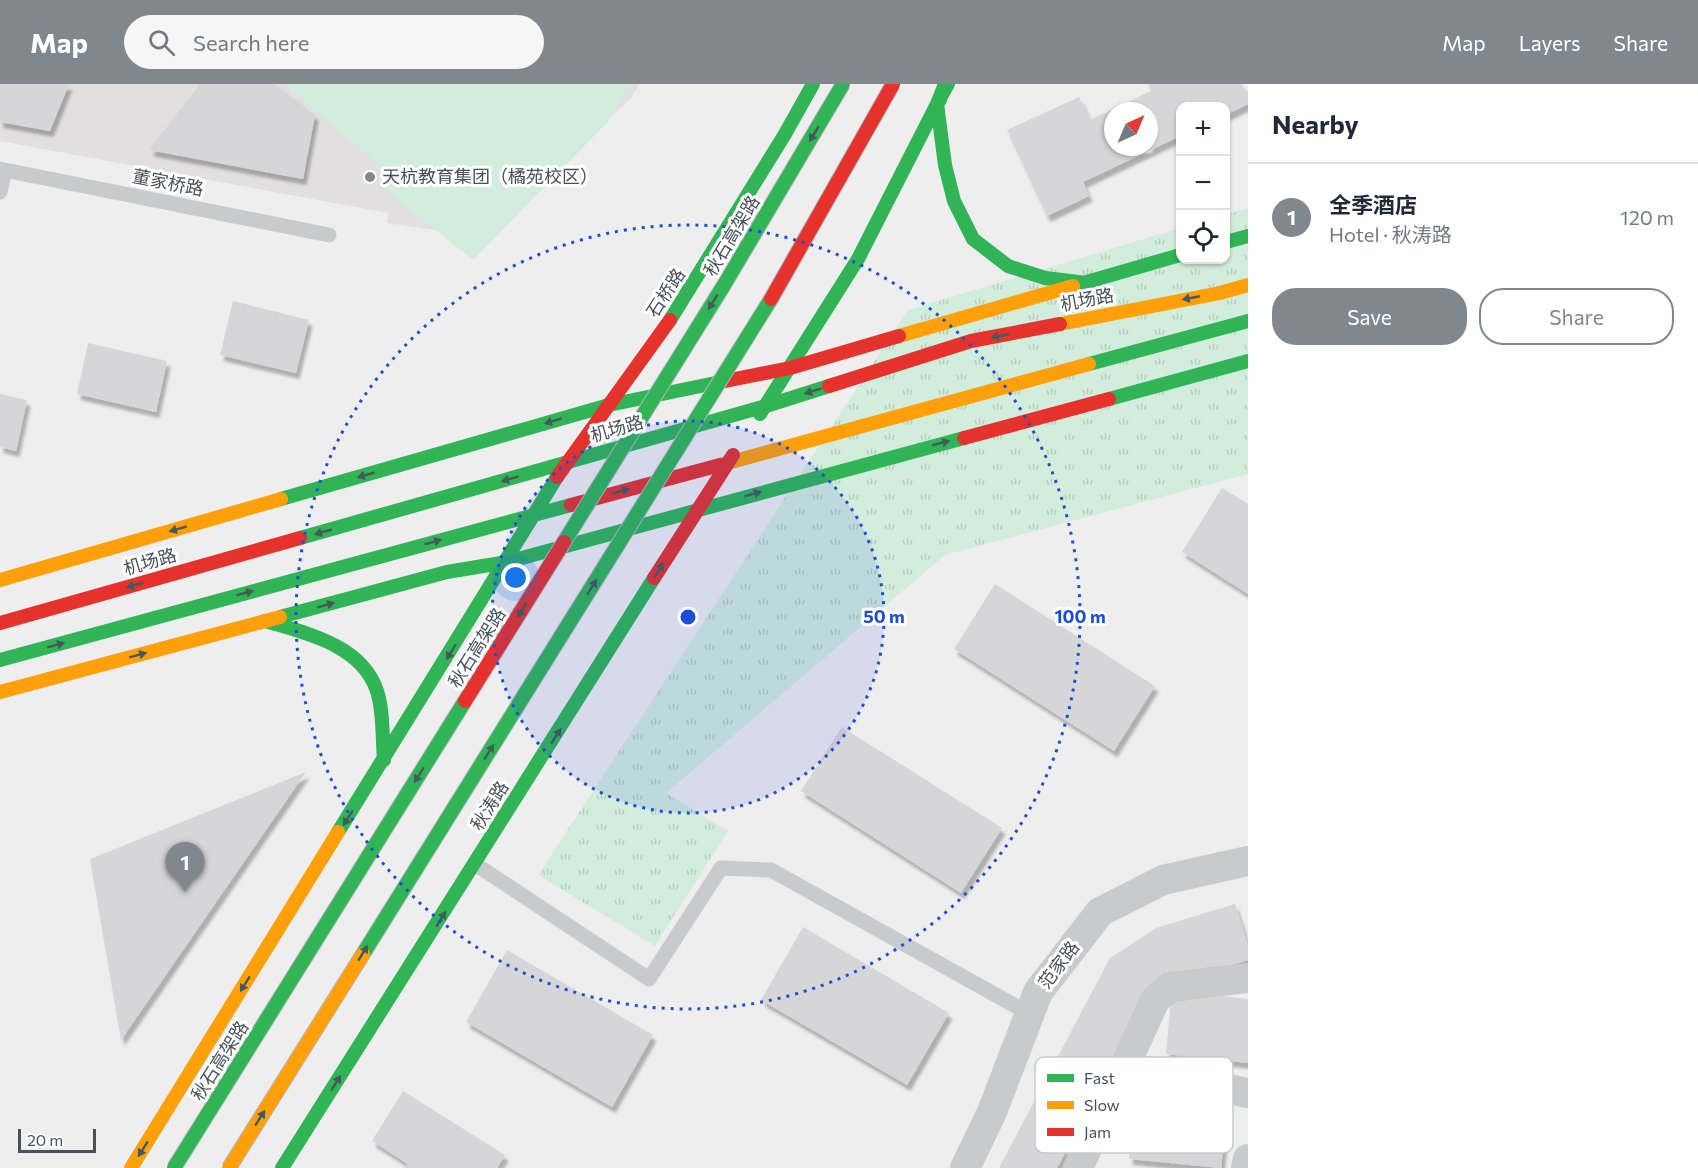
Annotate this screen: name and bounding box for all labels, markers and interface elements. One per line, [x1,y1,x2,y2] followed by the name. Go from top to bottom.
[124,15,544,69] search box
[30,25,88,59] text: Map
[145,26,178,59] icon: search
[193,29,309,56] text: Search here
[1442,30,1486,55] text: Map
[1519,30,1581,55] text: Layers
[1614,30,1668,55] text: Share
[1104,102,1158,156] north arrow
[1176,102,1230,264] map controls
[1176,102,1230,156] button: +
[1272,108,1359,139] text: Nearby
[808,126,819,142] one-way arrow
[1176,156,1230,210] button: −
[131,164,206,200] street label: 董家桥路
[382,165,598,187] place label: 天杭教育集团（橘苑校区）
[363,170,377,184] marker: 天杭教育集团（橘苑校区）
[699,191,764,280] street label: 秋石高架路
[1329,191,1417,218] text: 全季酒店
[1287,205,1296,229] text: 1
[1620,205,1674,229] text: 120 m
[1176,210,1230,264] button: locate
[1329,222,1452,246] text: Hotel · 秋涛路
[641,264,689,321] street label: 石桥路
[1058,283,1115,315] street label: 机场路
[1272,288,1467,345] button: Save
[1479,288,1674,345] button: Share
[708,294,719,310] one-way arrow
[1181,294,1200,303] one-way arrow
[990,332,1009,341] one-way arrow
[804,387,822,396] one-way arrow
[588,410,646,446] street label: 机场路
[544,417,562,426] one-way arrow
[932,437,951,447] one-way arrow
[357,471,375,481] one-way arrow
[501,474,519,484] one-way arrow
[612,486,630,495] one-way arrow
[744,489,762,498] one-way arrow
[169,525,187,534] one-way arrow
[313,528,331,537] one-way arrow
[424,537,442,546] one-way arrow
[121,543,179,579] street label: 机场路
[653,562,664,578] one-way arrow
[501,563,530,592] your location
[587,579,598,595] one-way arrow
[126,581,144,590] one-way arrow
[236,588,254,597] one-way arrow
[317,599,335,609] one-way arrow
[516,602,527,618] one-way arrow
[443,603,509,691] street label: 秋石高架路
[863,605,905,627] text: 50 m
[1054,605,1106,627] text: 100 m
[678,607,698,627] centre of rings
[47,639,66,649] one-way arrow
[445,644,456,660] one-way arrow
[129,650,147,659] one-way arrow
[550,728,561,744] one-way arrow
[483,744,494,760] one-way arrow
[413,767,424,784] one-way arrow
[466,777,513,834] street label: 秋涛路
[343,810,354,826] one-way arrow
[166,842,204,892] pin: 1
[435,910,446,927] one-way arrow
[1033,936,1083,993] street label: 范家路
[358,945,369,961] one-way arrow
[240,976,251,992] one-way arrow
[186,1016,252,1104] street label: 秋石高架路
[1035,1057,1233,1153] legend
[1084,1068,1115,1087] text: Fast
[330,1075,341,1091] one-way arrow
[1084,1095,1120,1114] text: Slow
[254,1110,265,1127] one-way arrow
[1084,1122,1111,1141] text: Jam
[18,1126,96,1154] scale bar
[27,1130,63,1149] text: 20 m
[137,1141,148,1158] one-way arrow

